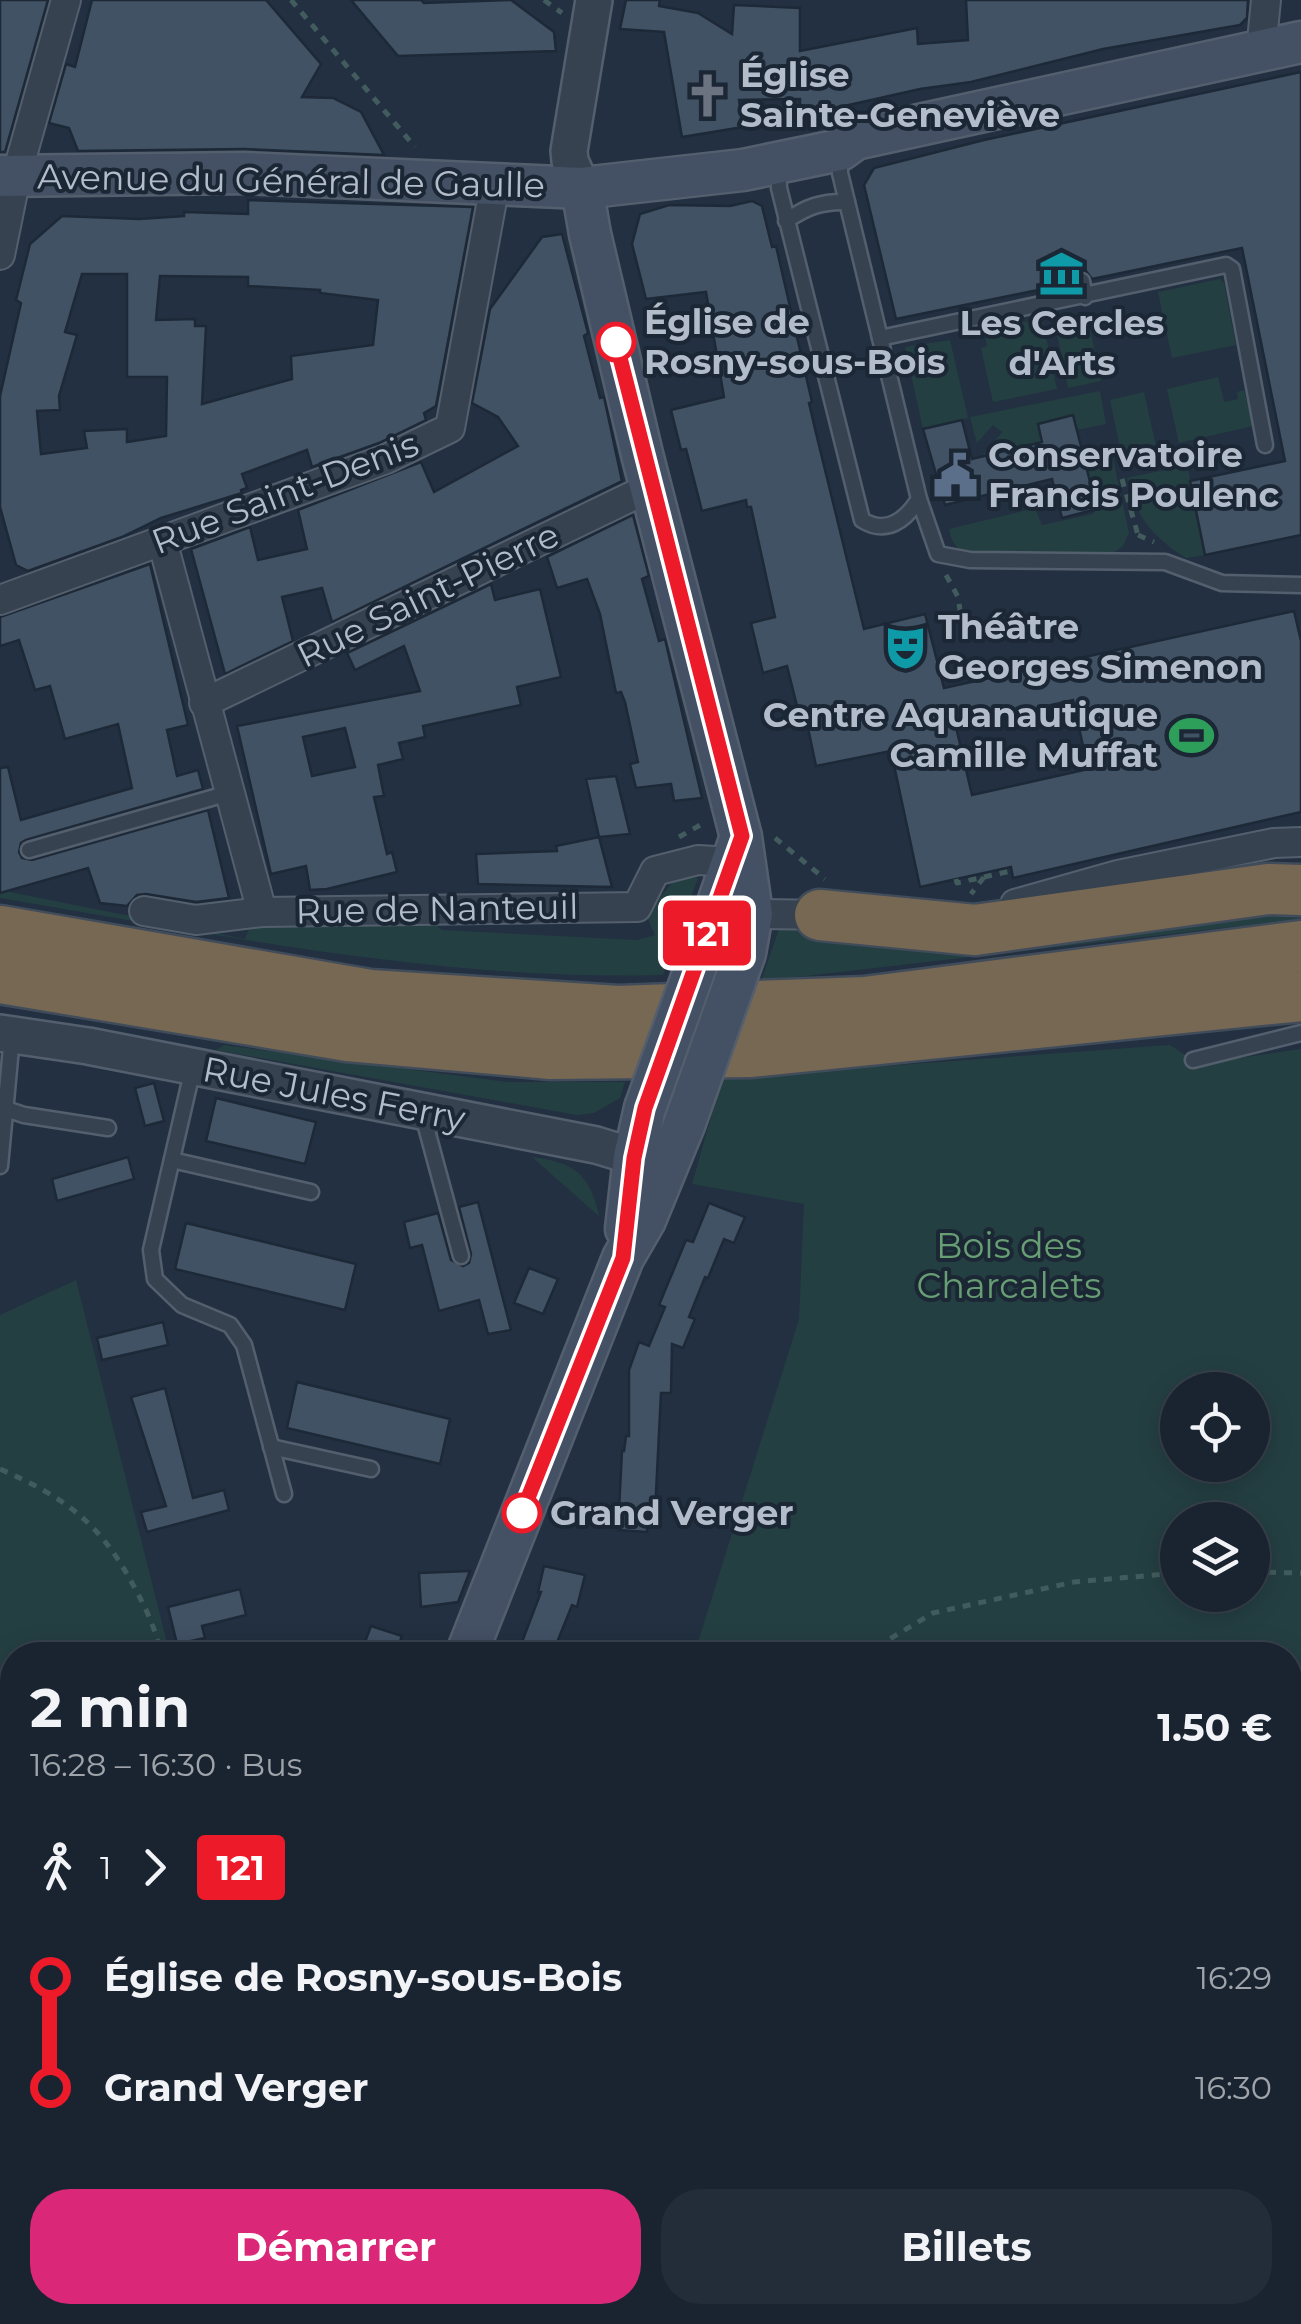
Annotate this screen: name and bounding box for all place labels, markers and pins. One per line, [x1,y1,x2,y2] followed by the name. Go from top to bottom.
[740,53,1060,136] place label: Église Sainte-Geneviève
[683,71,731,119] church icon: Église Sainte-Geneviève
[1038,249,1086,297] museum icon: Les Cercles d'Arts
[644,300,945,383] place label: Église de Rosny-sous-Bois
[960,301,1164,384] place label: Les Cercles d'Arts
[597,323,635,361] marker: Église de Rosny-sous-Bois
[988,433,1279,516] place label: Conservatoire Francis Poulenc
[931,451,979,499] public building icon: Conservatoire Francis Poulenc
[938,605,1263,688] place label: Théâtre Georges Simenon
[881,623,929,671] theatre icon: Théâtre Georges Simenon
[763,693,1158,776] place label: Centre Aquanautique Camille Muffat
[1167,711,1215,759] sports icon: Centre Aquanautique Camille Muffat
[550,1491,793,1534] place label: Grand Verger
[503,1494,541,1532] marker: Grand Verger

